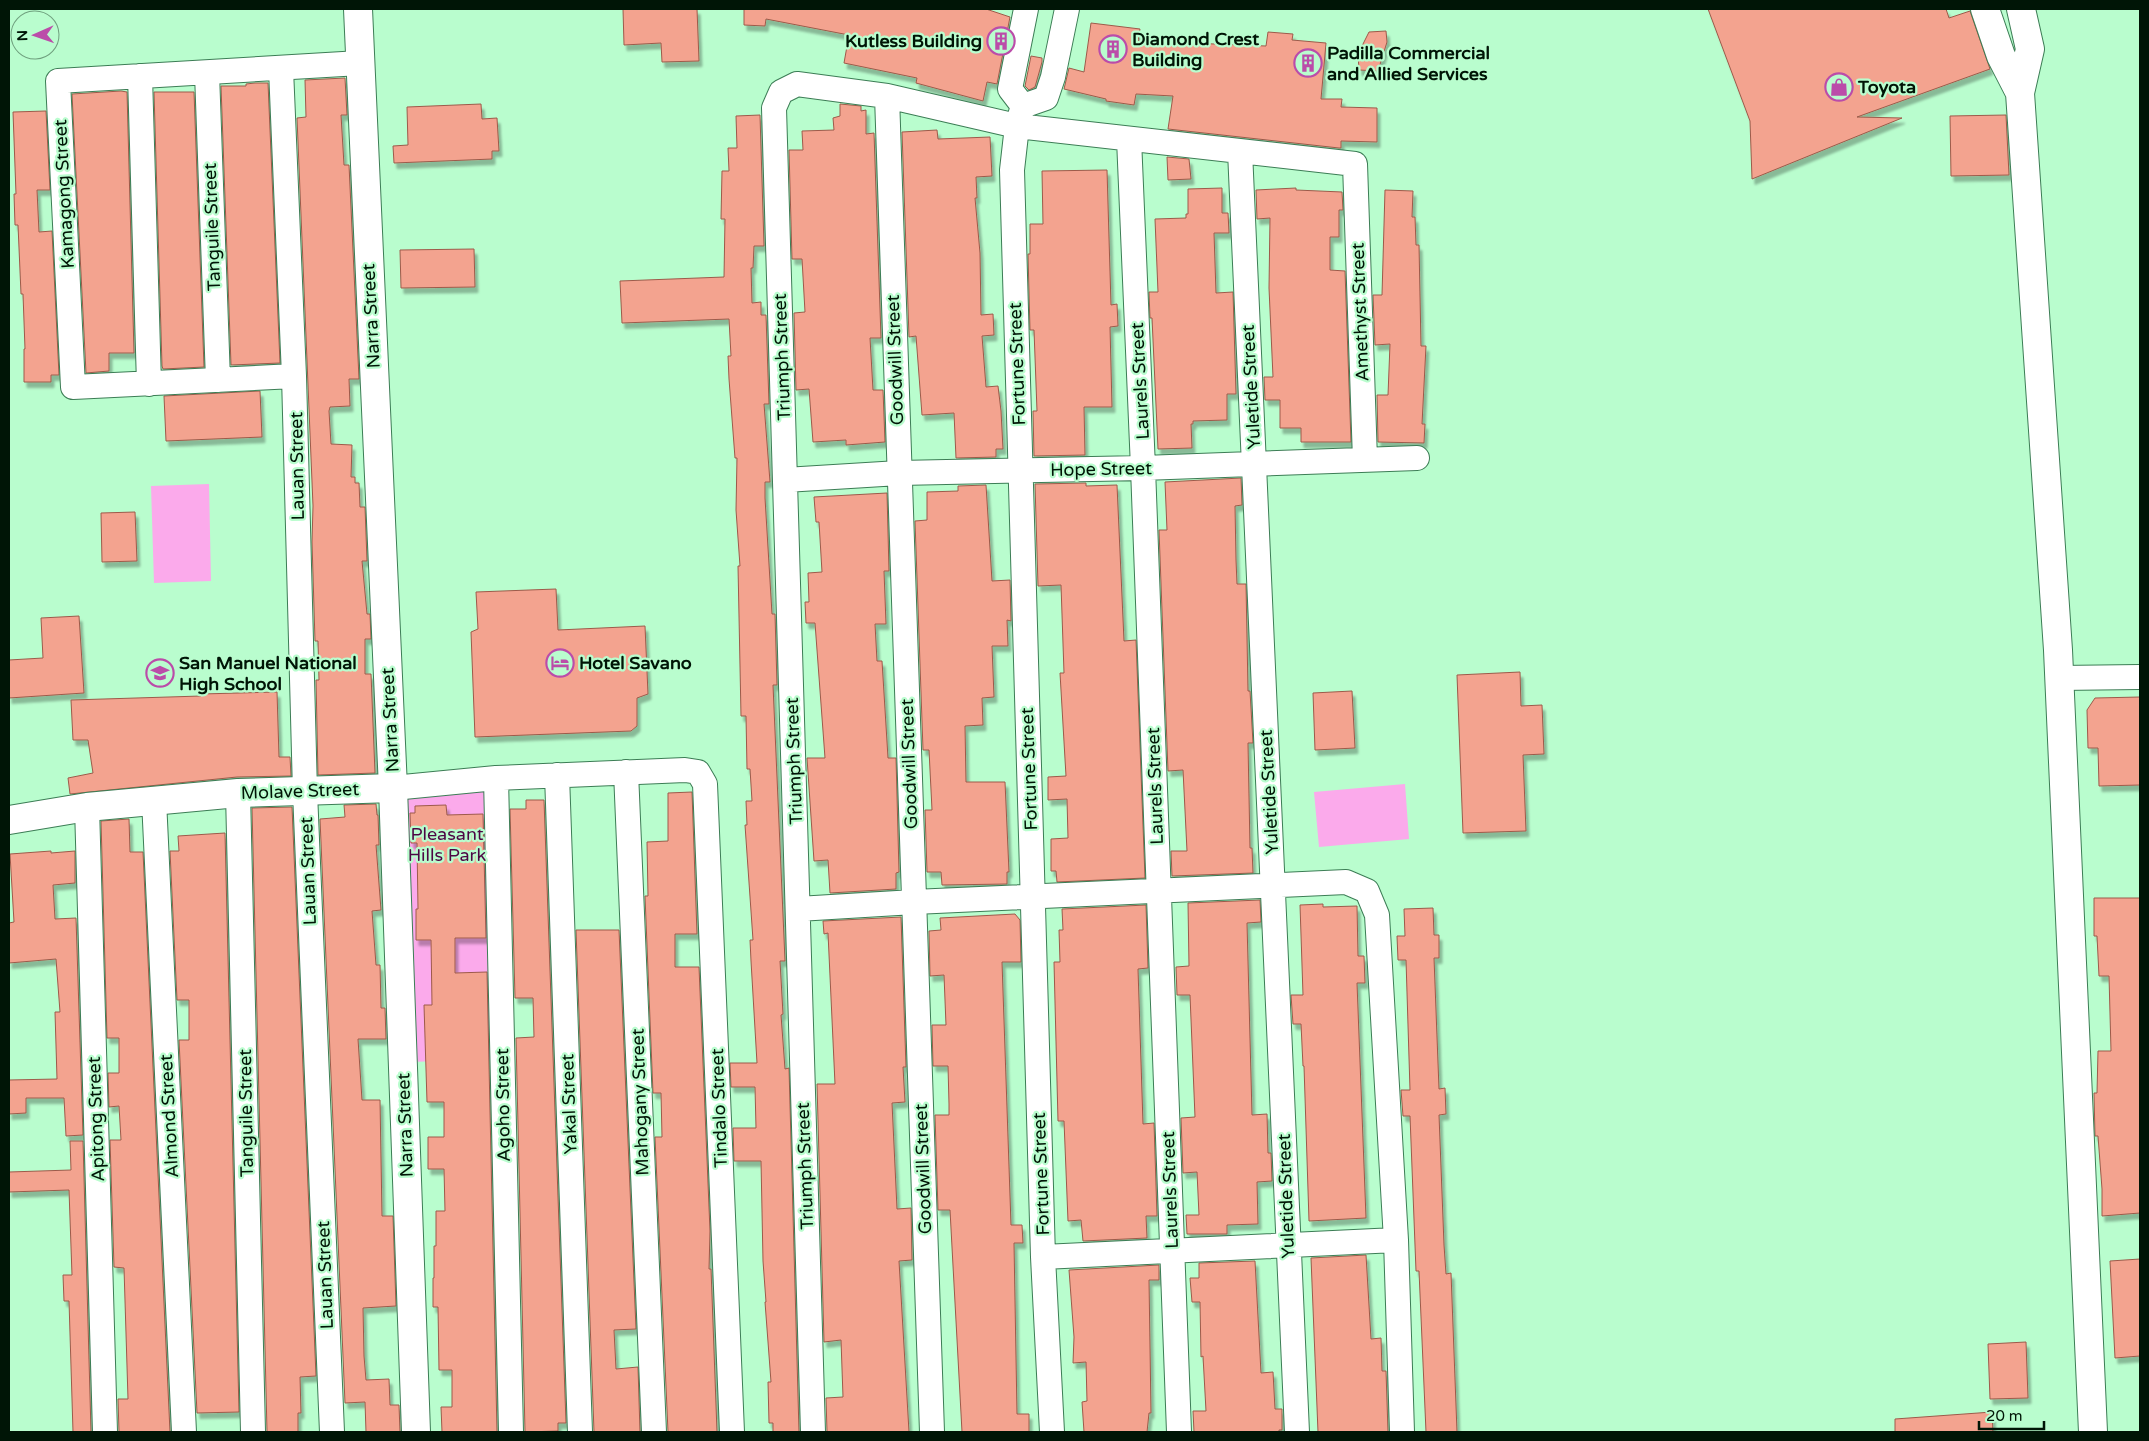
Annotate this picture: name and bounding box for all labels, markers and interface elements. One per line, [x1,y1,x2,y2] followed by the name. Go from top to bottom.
[10,10,60,60] north arrow
[986,26,1016,56] building icon: Kutless Building
[1132,28,1259,71] place label: Diamond Crest Building
[14,30,31,41] text: N
[845,30,982,52] place label: Kutless Building
[1098,34,1128,64] building icon: Diamond Crest Building
[1327,42,1490,85] place label: Padilla Commercial and Allied Services
[1293,48,1323,78] building icon: Padilla Commercial and Allied Services
[1824,72,1854,102] shop icon: Toyota
[1857,76,1916,98] place label: Toyota
[49,119,79,269] street label: Kamagong Street
[199,162,225,291] street label: Tanguile Street
[1347,242,1373,382] street label: Amethyst Street
[357,263,385,369] street label: Narra Street
[769,293,795,421] street label: Triumph Street
[882,294,908,426] street label: Goodwill Street
[1004,302,1030,426] street label: Fortune Street
[1126,322,1154,440] street label: Laurels Street
[1237,324,1265,450] street label: Yuletide Street
[285,411,309,520] street label: Lauan Street
[1050,457,1152,481] street label: Hope Street
[545,648,575,678] hotel icon: Hotel Savano
[179,652,357,695] place label: San Manuel National High School
[579,652,692,674] place label: Hotel Savano
[145,658,175,688] school or university icon: San Manuel National High School
[376,667,404,773] street label: Narra Street
[781,697,807,825] street label: Triumph Street
[896,698,922,830] street label: Goodwill Street
[1016,707,1042,831] street label: Fortune Street
[1142,727,1168,845] street label: Laurels Street
[1255,729,1283,855] street label: Yuletide Street
[241,778,360,804] street label: Molave Street
[295,816,321,926] street label: Lauan Street
[408,823,487,866] park label: Pleasant Hills Park
[626,1028,654,1176] street label: Mahogany Street
[491,1048,515,1162] street label: Agoho Street
[706,1048,732,1168] street label: Tindalo Street
[234,1049,258,1177] street label: Tanguile Street
[556,1053,582,1155] street label: Yakal Street
[155,1054,183,1178] street label: Almond Street
[83,1056,109,1182] street label: Apitong Street
[392,1072,418,1178] street label: Narra Street
[792,1102,818,1230] street label: Triumph Street
[910,1103,936,1235] street label: Goodwill Street
[1028,1112,1054,1236] street label: Fortune Street
[1157,1131,1183,1249] street label: Laurels Street
[1273,1133,1299,1259] street label: Yuletide Street
[312,1220,338,1330] street label: Lauan Street
[1979,1398,2044,1430] scale bar
[1986,1407,2023,1425] text: 20 m

